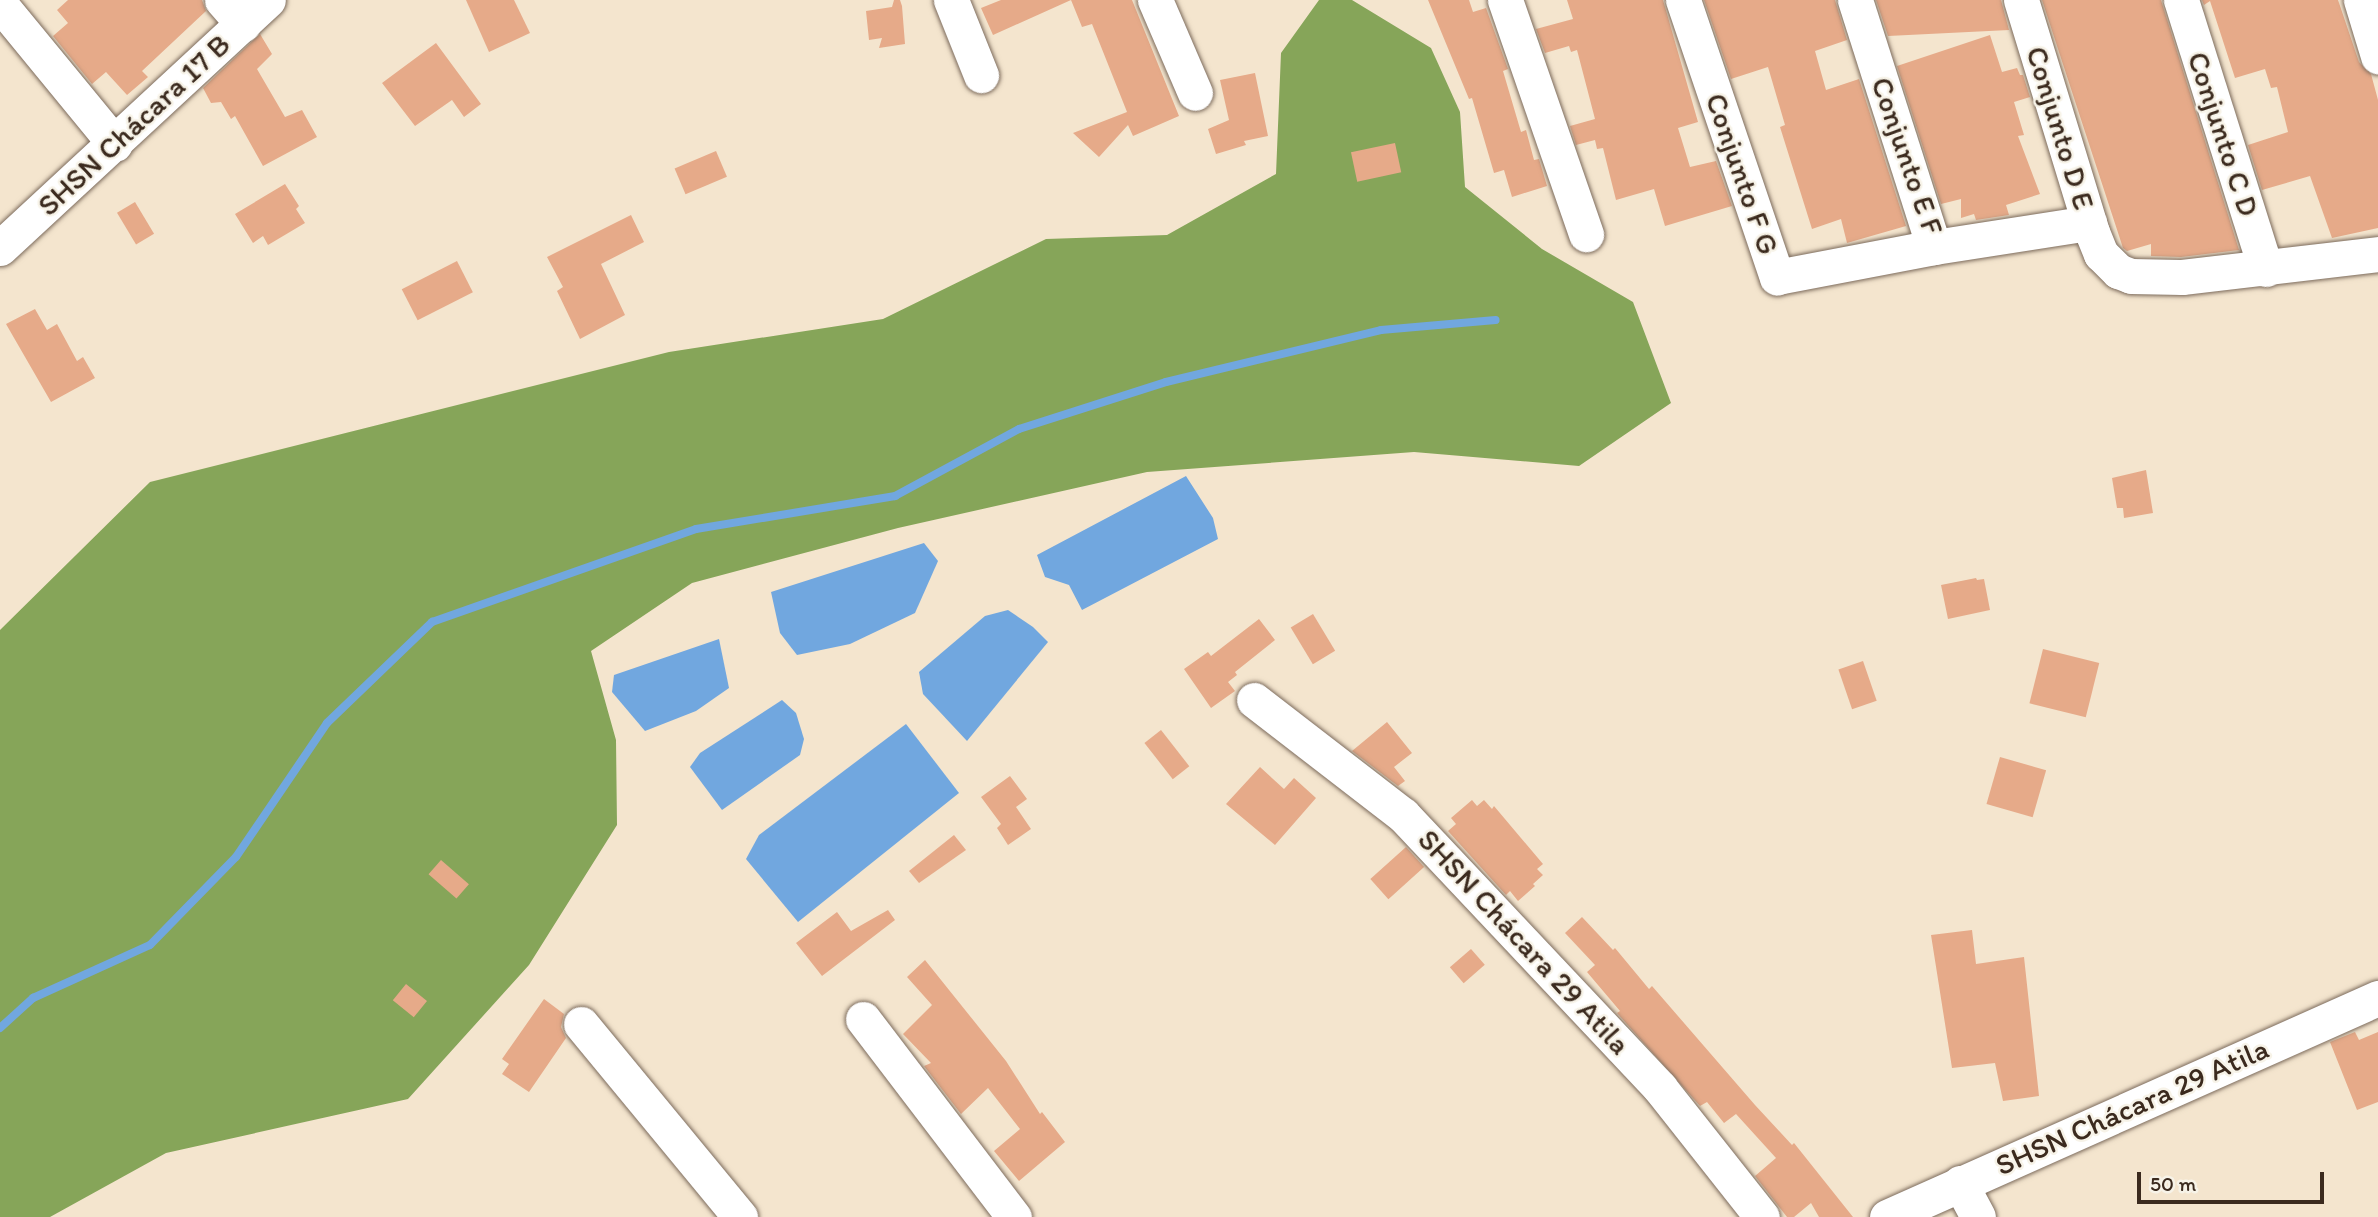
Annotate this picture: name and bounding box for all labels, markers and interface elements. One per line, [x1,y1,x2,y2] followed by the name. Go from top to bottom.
[30,27,238,223] street label: SHSN Chácara 17 B
[2018,42,2102,214] street label: Conjunto D E
[2179,47,2267,221] street label: Conjunto C D
[1863,72,1951,240] street label: Conjunto E F
[1698,88,1786,260] street label: Conjunto F G
[1410,822,1638,1062] street label: SHSN Chácara 29 Atila
[1990,1031,2274,1183] street label: SHSN Chácara 29 Atila
[2140,1158,2327,1202] scale bar
[2150,1171,2196,1196] text: 50 m

